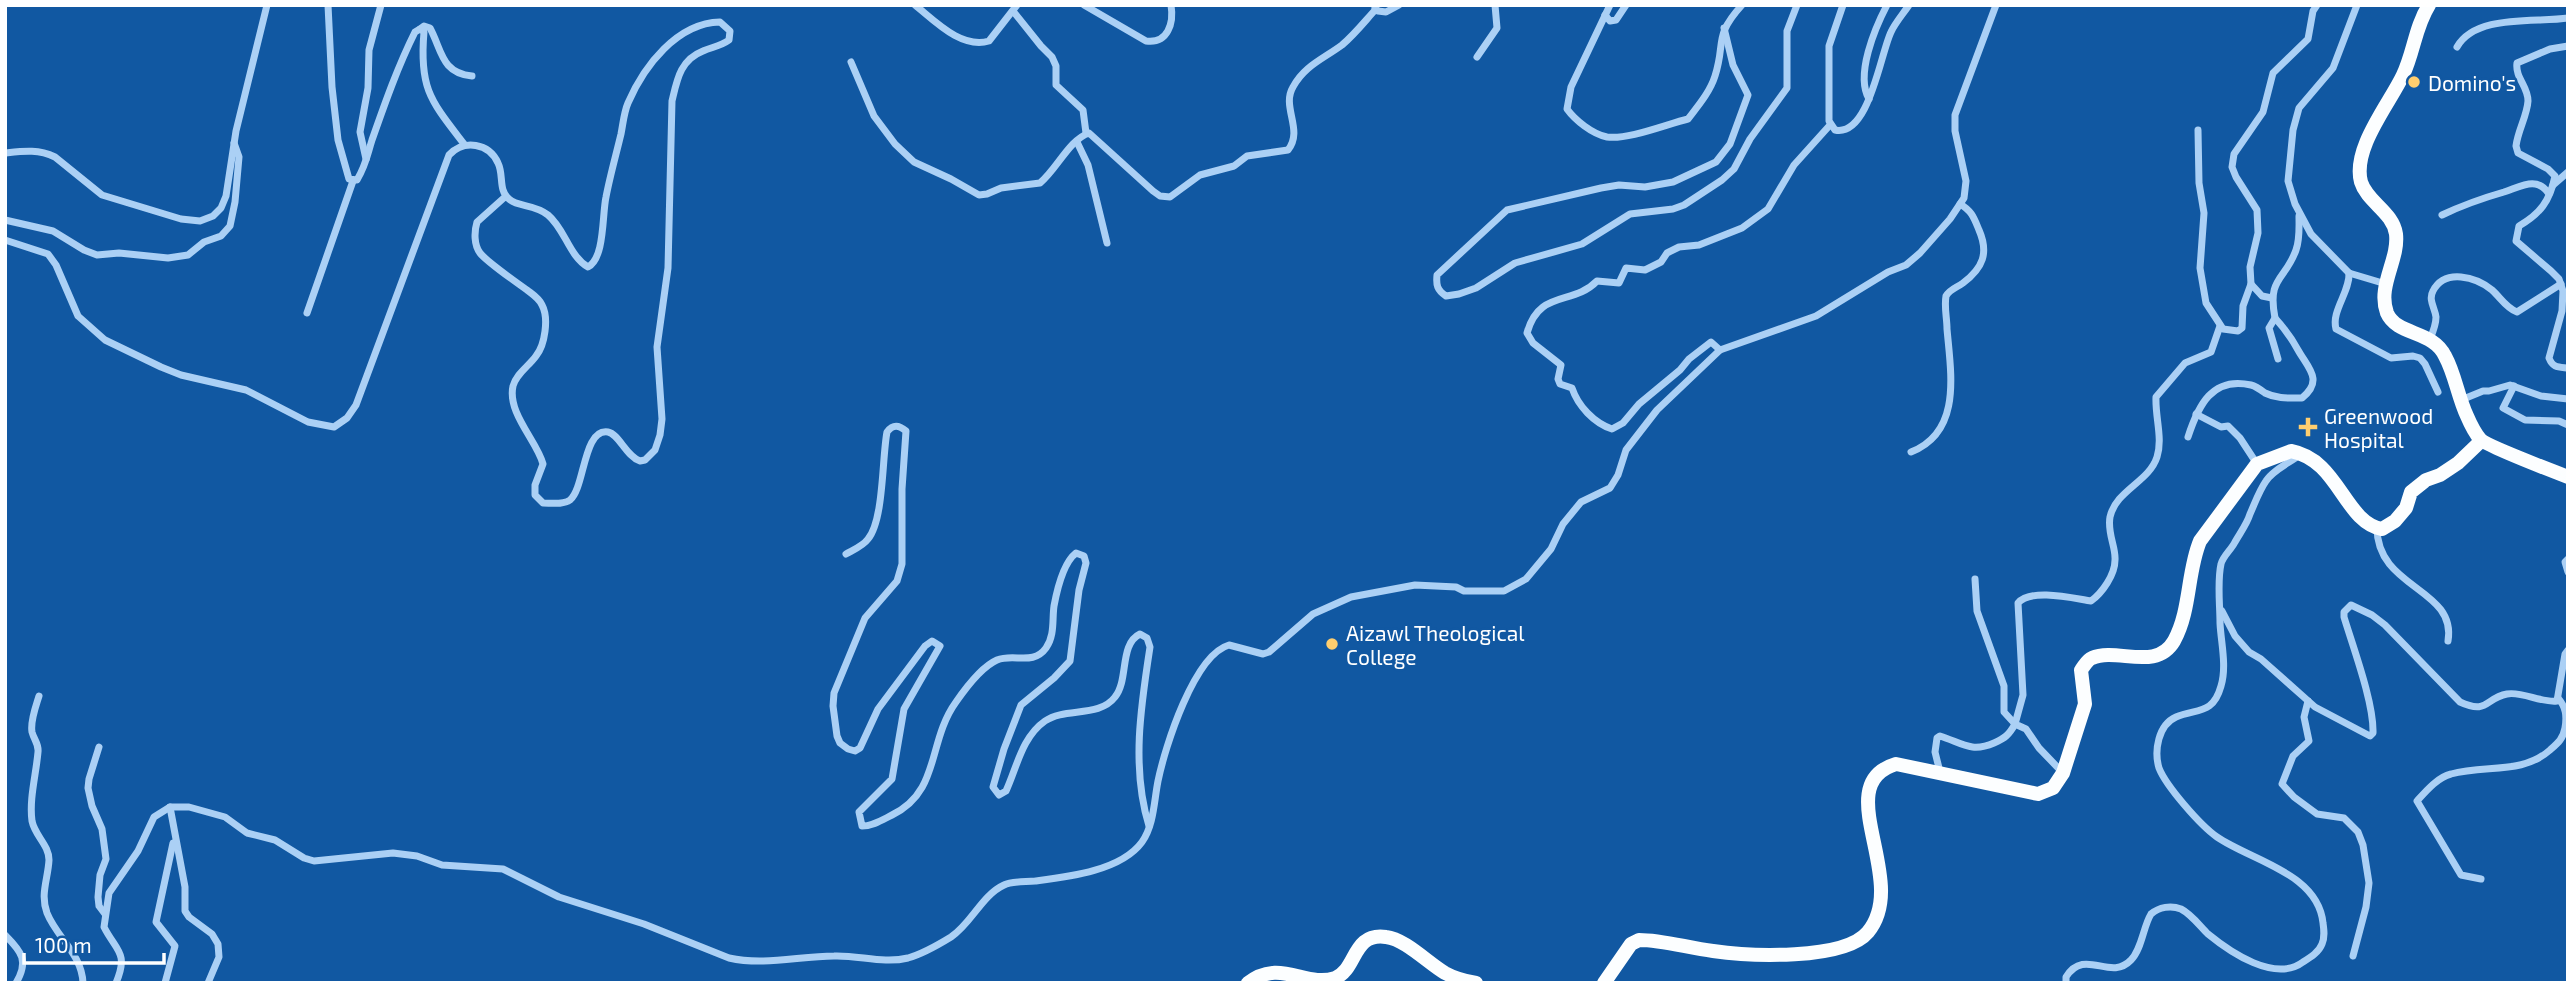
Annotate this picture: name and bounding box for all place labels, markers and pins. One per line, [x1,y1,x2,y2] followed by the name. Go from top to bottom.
[2428,70,2516,95] place label: Domino's
[2406,74,2422,90] marker: Domino's
[2324,403,2433,452] place label: Greenwood Hospital
[2298,417,2318,437] marker: Greenwood Hospital
[1346,620,1525,669] place label: Aizawl Theological College
[1324,636,1340,652] marker: Aizawl Theological College

